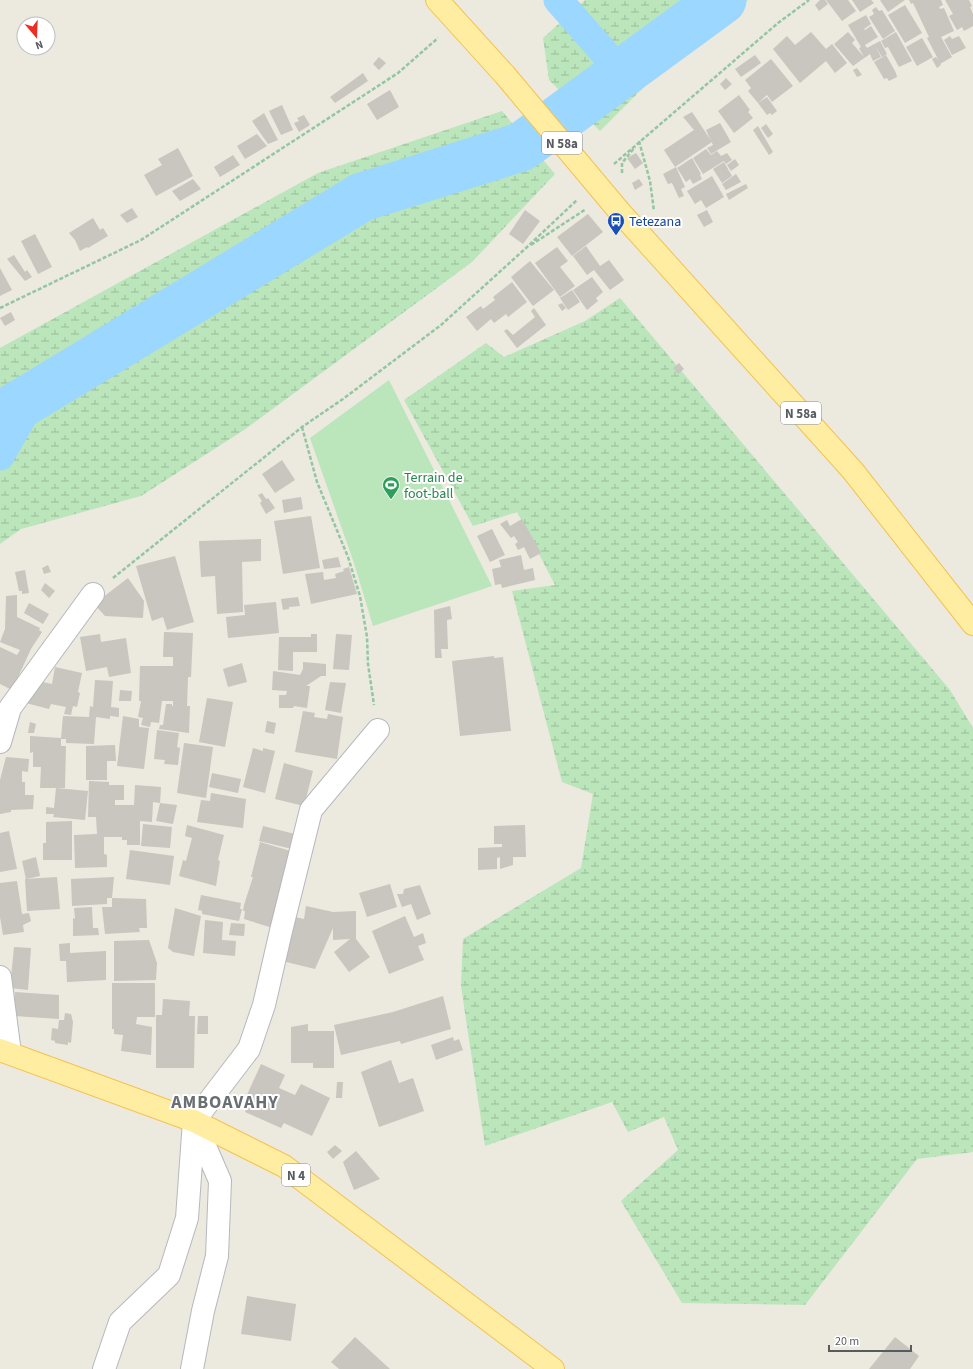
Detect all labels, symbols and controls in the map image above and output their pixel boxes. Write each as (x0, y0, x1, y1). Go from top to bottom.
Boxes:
north arrow (16, 16, 56, 56)
text: N (33, 37, 45, 53)
road number: N 58a (542, 132, 582, 154)
bus stop icon: Tetezana (606, 211, 626, 236)
place label: Tetezana (629, 212, 681, 232)
road number: N 58a (781, 402, 821, 424)
place label: Terrain de foot-ball (404, 468, 463, 504)
sports icon: Terrain de foot-ball (381, 475, 401, 500)
district label: AMBOAVAHY (170, 1090, 279, 1115)
road number: N 4 (282, 1164, 310, 1186)
scale bar (829, 1327, 911, 1353)
text: 20 m (835, 1333, 859, 1350)

